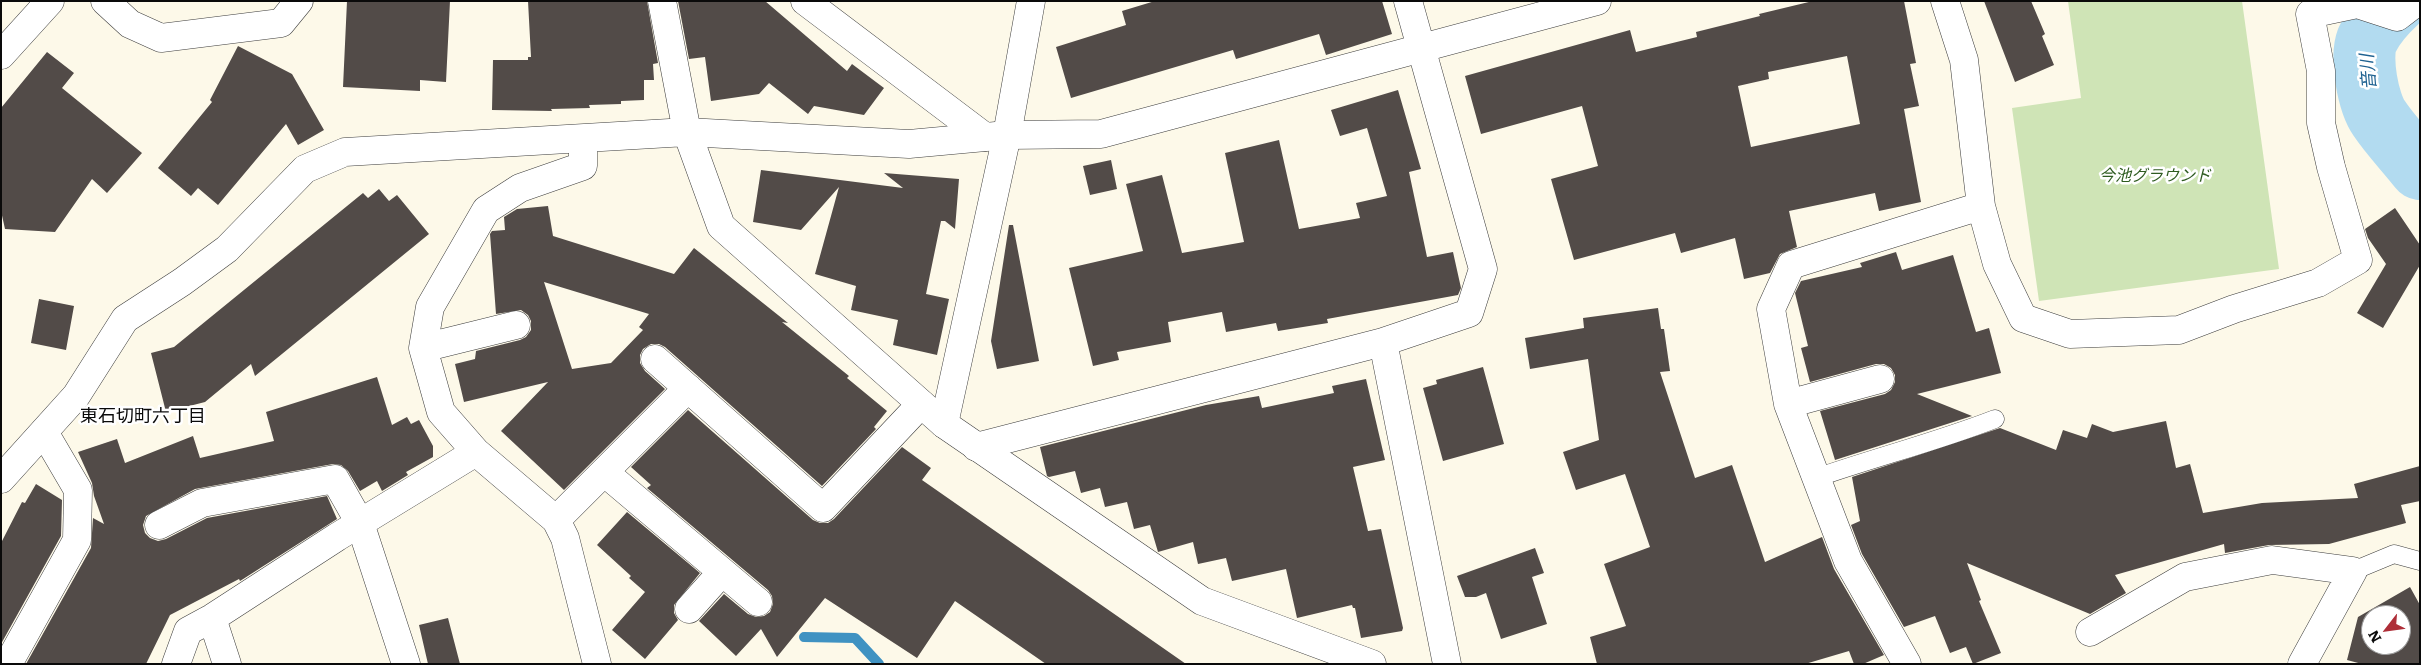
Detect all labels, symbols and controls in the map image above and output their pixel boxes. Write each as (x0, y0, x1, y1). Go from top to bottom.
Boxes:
water label: 音川 (2357, 53, 2381, 91)
park label: 今池グラウンド (2099, 166, 2211, 186)
district label: 東石切町六丁目 (80, 406, 206, 428)
north arrow (2361, 605, 2411, 655)
text: N (2362, 627, 2385, 647)

